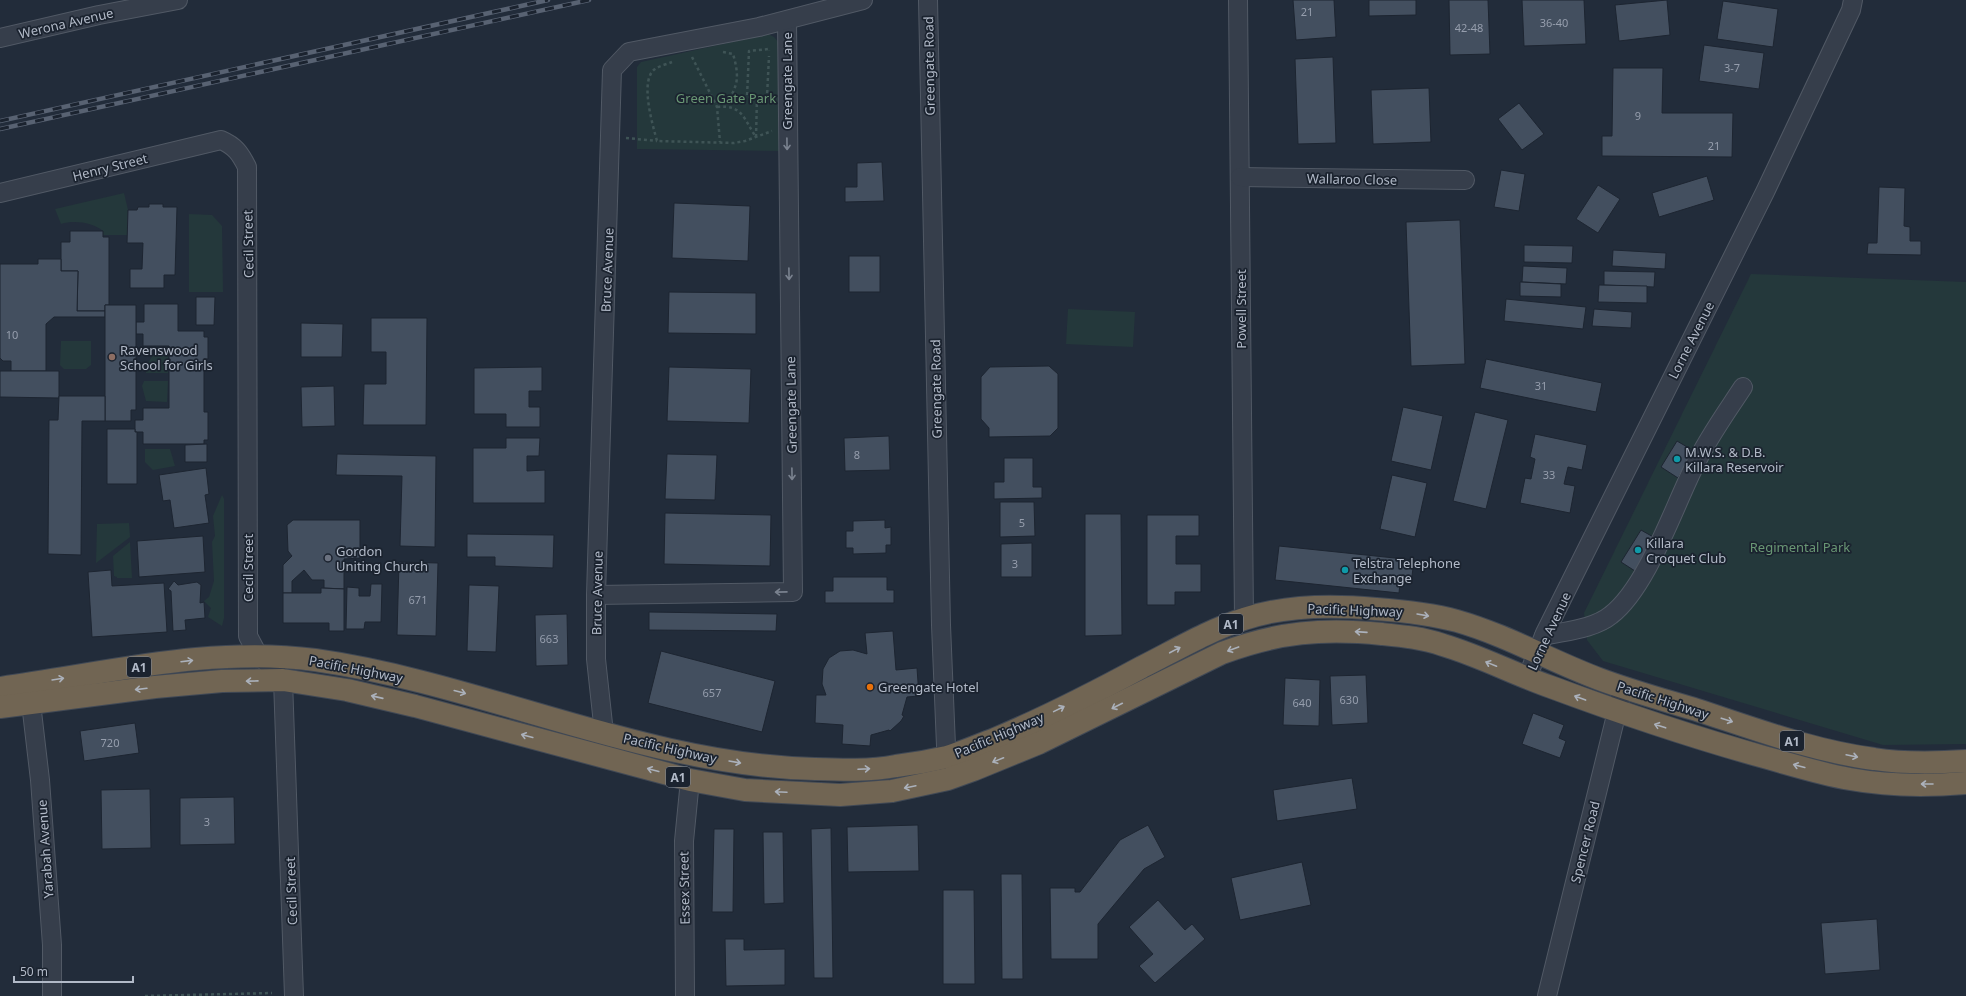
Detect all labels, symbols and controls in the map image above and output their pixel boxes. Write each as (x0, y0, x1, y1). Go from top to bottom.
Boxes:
street label: Werona Avenue (17, 3, 115, 43)
house number: 21 (1301, 4, 1313, 19)
house number: 36-40 (1540, 15, 1568, 30)
street label: Greengate Road (919, 16, 939, 116)
house number: 42-48 (1455, 20, 1483, 35)
street label: Greengate Lane (778, 32, 796, 130)
house number: 3-7 (1724, 60, 1740, 75)
park label: Green Gate Park (676, 89, 776, 107)
house number: 9 (1635, 108, 1641, 123)
one-way arrow (784, 137, 791, 150)
house number: 21 (1708, 138, 1720, 153)
street label: Henry Street (71, 149, 150, 185)
street label: Wallaroo Close (1307, 169, 1397, 189)
street label: Cecil Street (238, 209, 258, 278)
street label: Bruce Avenue (597, 227, 617, 313)
one-way arrow (785, 267, 793, 280)
street label: Powell Street (1232, 269, 1250, 349)
street label: Lorne Avenue (1664, 298, 1718, 382)
house number: 10 (6, 327, 18, 342)
street label: Greengate Road (926, 339, 946, 439)
place label: Ravenswood School for Girls (120, 341, 213, 374)
marker: Ravenswood School for Girls (107, 352, 117, 362)
street label: Greengate Lane (781, 356, 801, 454)
house number: 31 (1535, 378, 1547, 393)
place label: M.W.S. & D.B. Killara Reservoir (1685, 443, 1784, 476)
house number: 8 (854, 447, 860, 462)
marker: M.W.S. & D.B. Killara Reservoir (1672, 454, 1682, 464)
one-way arrow (788, 467, 795, 480)
house number: 33 (1543, 467, 1555, 482)
house number: 5 (1019, 515, 1025, 530)
street label: Cecil Street (239, 534, 257, 602)
place label: Killara Croquet Club (1646, 534, 1726, 567)
park label: Regimental Park (1750, 538, 1850, 556)
place label: Gordon Uniting Church (336, 542, 428, 575)
marker: Killara Croquet Club (1633, 545, 1643, 555)
street label: Bruce Avenue (587, 551, 607, 635)
marker: Gordon Uniting Church (323, 553, 333, 563)
place label: Telstra Telephone Exchange (1353, 554, 1460, 587)
house number: 3 (1012, 556, 1018, 571)
marker: Telstra Telephone Exchange (1340, 565, 1350, 575)
one-way arrow (775, 588, 788, 596)
street label: Lorne Avenue (1523, 589, 1575, 673)
house number: 671 (409, 592, 427, 607)
street label: Pacific Highway (1307, 599, 1403, 621)
one-way arrow (1416, 611, 1429, 619)
road number: A1 (1219, 614, 1243, 634)
one-way arrow (1355, 629, 1368, 636)
house number: 663 (540, 631, 558, 646)
one-way arrow (1228, 645, 1240, 653)
one-way arrow (1169, 646, 1181, 653)
street label: Pacific Highway (307, 651, 405, 687)
road number: A1 (127, 657, 151, 677)
one-way arrow (180, 657, 193, 665)
one-way arrow (1485, 659, 1497, 667)
one-way arrow (52, 675, 65, 683)
one-way arrow (246, 677, 259, 685)
street label: Pacific Highway (1615, 677, 1711, 723)
place label: Greengate Hotel (878, 678, 979, 696)
marker: Greengate Hotel (865, 682, 875, 692)
one-way arrow (135, 685, 148, 693)
house number: 657 (703, 685, 721, 700)
one-way arrow (453, 689, 466, 697)
house number: 630 (1340, 692, 1358, 707)
one-way arrow (371, 693, 384, 701)
one-way arrow (1574, 693, 1586, 701)
house number: 640 (1293, 695, 1311, 710)
one-way arrow (1111, 703, 1123, 710)
one-way arrow (1053, 705, 1065, 712)
street label: Pacific Highway (952, 708, 1047, 762)
one-way arrow (1720, 717, 1733, 724)
one-way arrow (1654, 721, 1666, 729)
street label: Pacific Highway (622, 729, 719, 768)
road number: A1 (1780, 731, 1804, 751)
one-way arrow (521, 732, 534, 739)
house number: 720 (101, 735, 119, 750)
one-way arrow (1845, 752, 1858, 760)
one-way arrow (993, 757, 1005, 764)
one-way arrow (728, 759, 741, 767)
one-way arrow (1793, 762, 1806, 770)
one-way arrow (857, 765, 870, 773)
one-way arrow (647, 766, 660, 773)
road number: A1 (666, 767, 690, 787)
one-way arrow (1921, 780, 1934, 788)
one-way arrow (904, 784, 917, 792)
one-way arrow (775, 788, 788, 796)
street label: Yarabah Avenue (33, 799, 57, 899)
street label: Spencer Road (1566, 799, 1604, 885)
house number: 3 (204, 814, 210, 829)
street label: Essex Street (674, 851, 694, 925)
street label: Cecil Street (281, 856, 301, 925)
scale bar (14, 958, 133, 984)
text: 50 m (20, 963, 48, 980)

